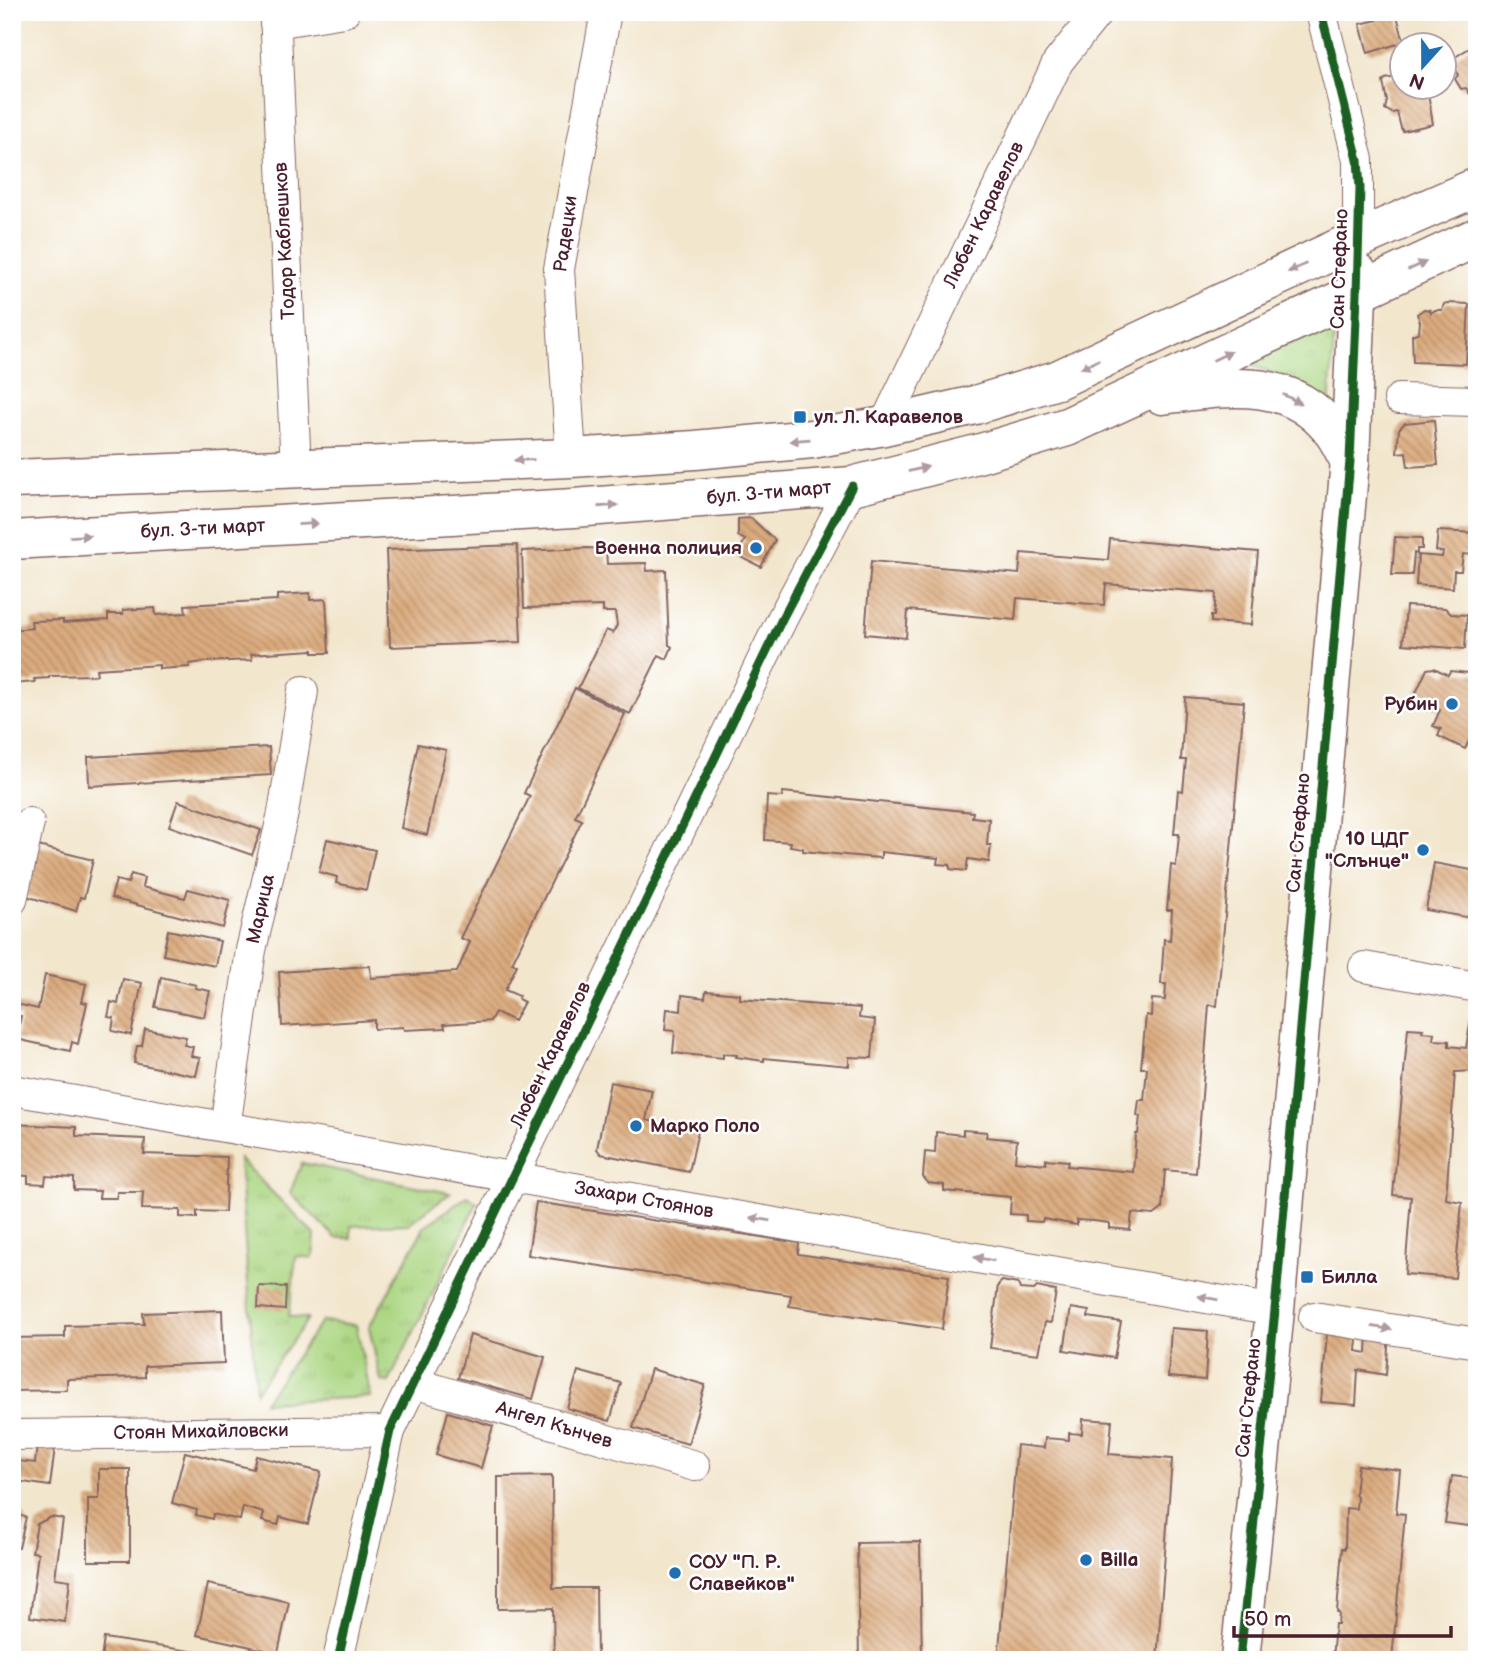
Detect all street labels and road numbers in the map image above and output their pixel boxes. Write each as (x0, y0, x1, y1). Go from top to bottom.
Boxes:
street label: Любен Каравелов (938, 138, 1029, 293)
street label: Тодор Каблешков (269, 162, 301, 320)
street label: Радецки (549, 194, 583, 274)
street label: Сан Стефано (1326, 209, 1354, 329)
street label: бул. 3-ти март (706, 476, 832, 510)
street label: бул. 3-ти март (140, 514, 266, 544)
street label: Сан Стефано (1282, 772, 1316, 894)
street label: Марица (242, 872, 280, 946)
street label: Любен Каравелов (505, 978, 596, 1133)
street label: Захари Стоянов (573, 1176, 715, 1224)
street label: Сан Стефано (1231, 1337, 1267, 1459)
street label: Ангел Кънчев (492, 1396, 615, 1454)
street label: Стоян Михайловски (113, 1419, 289, 1445)

